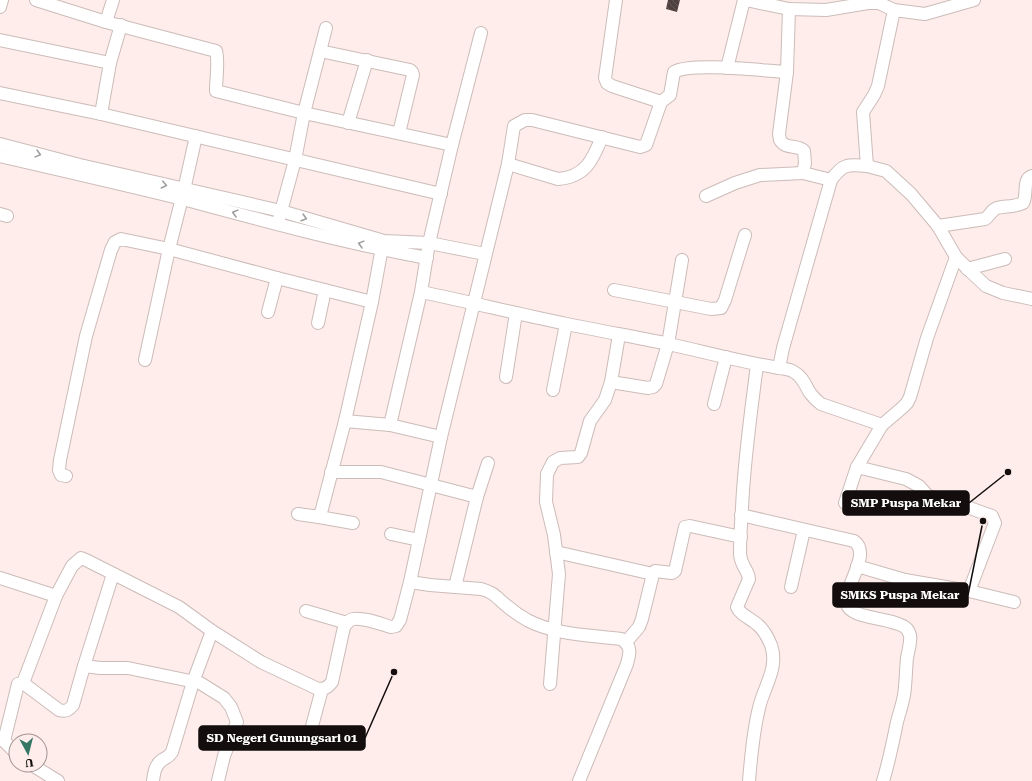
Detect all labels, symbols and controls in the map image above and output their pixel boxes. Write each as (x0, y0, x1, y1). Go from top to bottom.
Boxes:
one-way arrow (34, 149, 41, 158)
one-way arrow (160, 180, 167, 189)
one-way arrow (232, 210, 238, 218)
one-way arrow (300, 213, 307, 222)
one-way arrow (358, 241, 365, 249)
callout: SMP Puspa Mekar (843, 491, 969, 515)
text: SMP Puspa Mekar (851, 496, 962, 510)
callout: SMKS Puspa Mekar (833, 583, 968, 607)
text: SMKS Puspa Mekar (840, 588, 960, 602)
callout: SD Negeri Gunungsari 01 (199, 726, 365, 750)
text: SD Negeri Gunungsari 01 (207, 731, 358, 745)
north arrow (8, 733, 48, 773)
text: U (24, 755, 34, 769)

